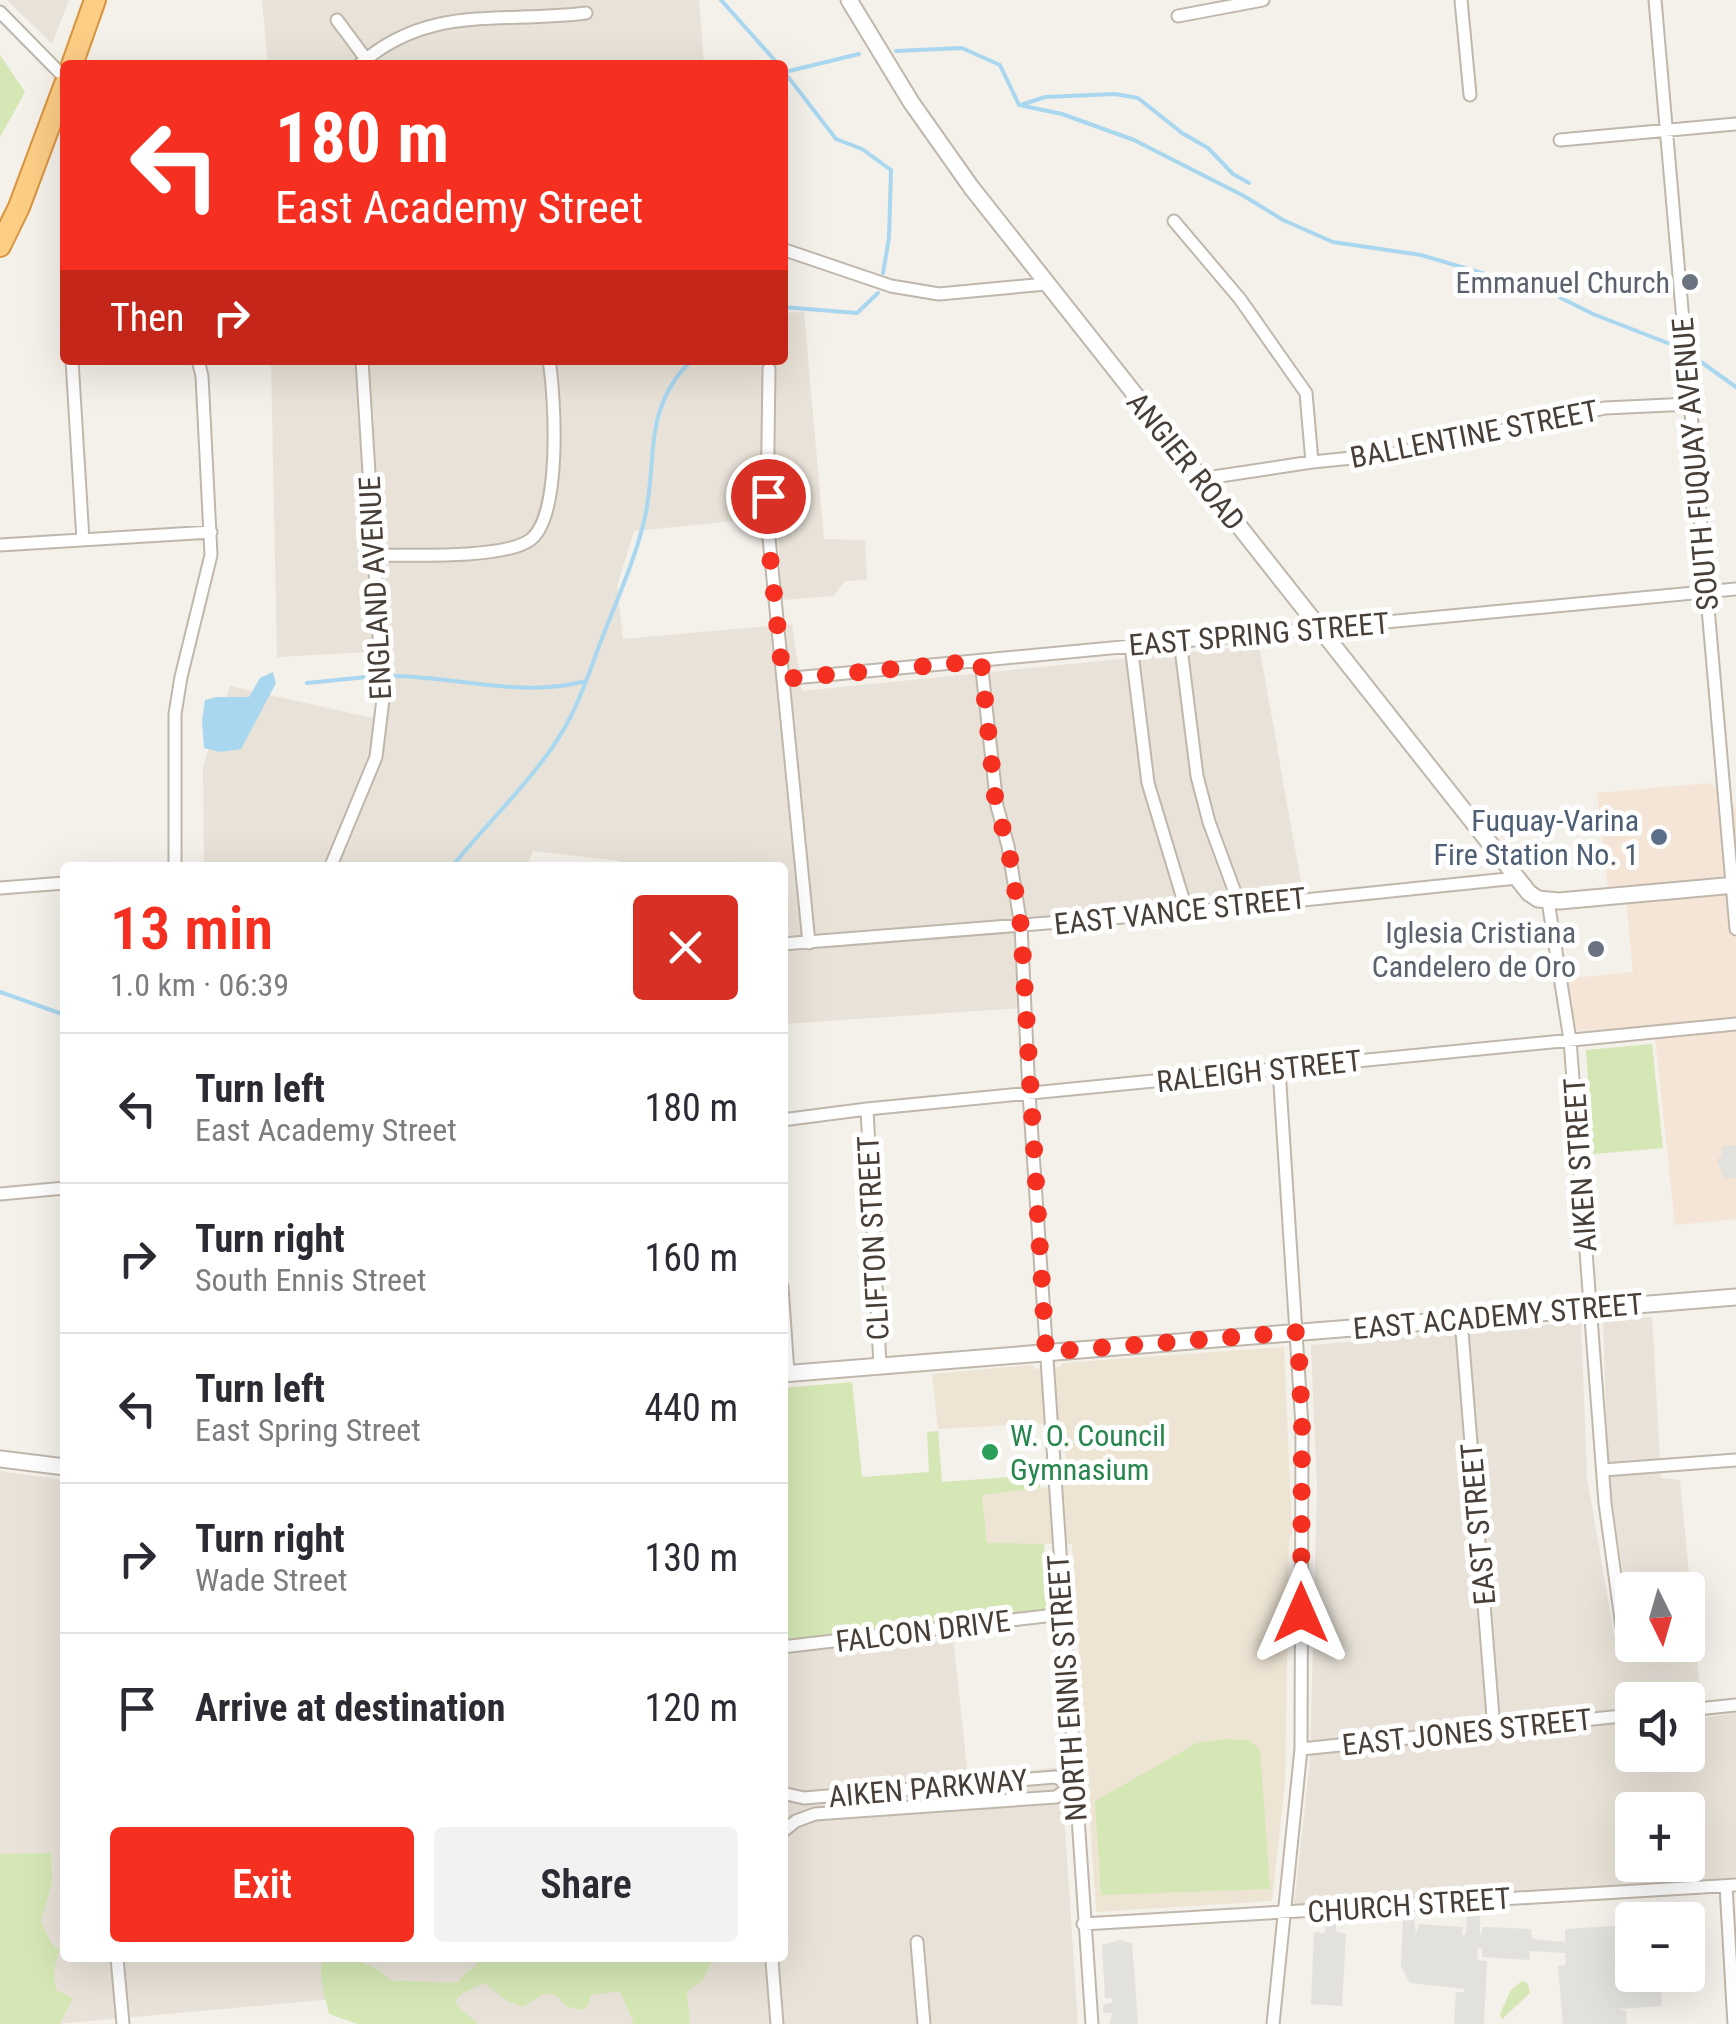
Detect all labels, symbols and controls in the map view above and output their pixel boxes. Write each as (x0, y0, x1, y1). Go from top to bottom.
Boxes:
text: 180 m (275, 97, 449, 179)
icon: left (110, 100, 240, 230)
text: East Academy Street (275, 181, 643, 234)
place label: Emmanuel Church (1455, 265, 1670, 300)
marker: Emmanuel Church (1679, 271, 1701, 293)
icon: right (204, 290, 259, 345)
text: Then (110, 296, 184, 340)
street label: SOUTH FUQUAY AVENUE (1665, 316, 1725, 612)
street label: ANGIER ROAD (1120, 385, 1252, 537)
street label: BALLENTINE STREET (1347, 393, 1601, 475)
pin (726, 454, 811, 539)
icon: arrive (741, 469, 796, 524)
street label: ENGLAND AVENUE (352, 475, 398, 701)
street label: EAST SPRING STREET (1127, 605, 1391, 663)
place label: Fuquay-Varina Fire Station No. 1 (1434, 803, 1639, 872)
marker: Fuquay-Varina Fire Station No. 1 (1648, 826, 1670, 848)
street label: EAST VANCE STREET (1052, 880, 1308, 942)
text: 13 min (110, 893, 273, 964)
button: close (633, 895, 738, 1000)
place label: Iglesia Cristiana Candelero de Oro (1372, 915, 1576, 984)
marker: Iglesia Cristiana Candelero de Oro (1585, 938, 1607, 960)
text: 1.0 km · 06:39 (110, 966, 289, 1004)
street label: RALEIGH STREET (1155, 1043, 1363, 1099)
text: Turn left (195, 1067, 325, 1111)
street label: AIKEN STREET (1556, 1077, 1604, 1253)
icon: left (110, 1081, 165, 1136)
text: 180 m (644, 1086, 738, 1130)
text: East Academy Street (195, 1111, 457, 1149)
street label: CLIFTON STREET (850, 1135, 896, 1341)
text: Turn right (195, 1217, 345, 1261)
icon: right (110, 1231, 165, 1286)
text: 160 m (644, 1236, 738, 1280)
text: South Ennis Street (195, 1261, 427, 1299)
street label: EAST ACADEMY STREET (1352, 1286, 1644, 1346)
text: Turn left (195, 1367, 325, 1411)
icon: left (110, 1381, 165, 1436)
text: 440 m (644, 1386, 738, 1430)
text: East Spring Street (195, 1411, 421, 1449)
place label: W. O. Council Gymnasium (1010, 1418, 1166, 1487)
marker: W. O. Council Gymnasium (979, 1441, 1001, 1463)
street label: EAST STREET (1453, 1442, 1503, 1606)
text: Turn right (195, 1517, 345, 1561)
icon: right (110, 1531, 165, 1586)
text: 130 m (644, 1536, 738, 1580)
street label: NORTH ENNIS STREET (1040, 1553, 1094, 1823)
text: Wade Street (195, 1561, 347, 1599)
position arrow (1249, 1561, 1353, 1665)
north arrow (1615, 1572, 1705, 1662)
map controls (1615, 1572, 1705, 1992)
street label: FALCON DRIVE (834, 1603, 1012, 1659)
icon: arrive (110, 1681, 165, 1736)
button: sound (1615, 1682, 1705, 1772)
text: Arrive at destination (195, 1686, 505, 1730)
text: 120 m (644, 1686, 738, 1730)
street label: EAST JONES STREET (1340, 1701, 1594, 1763)
street label: AIKEN PARKWAY (827, 1762, 1029, 1814)
button: + (1615, 1792, 1705, 1882)
button: Exit (110, 1827, 414, 1942)
button: Share (434, 1827, 738, 1942)
street label: CHURCH STREET (1306, 1880, 1512, 1930)
button: − (1615, 1902, 1705, 1992)

